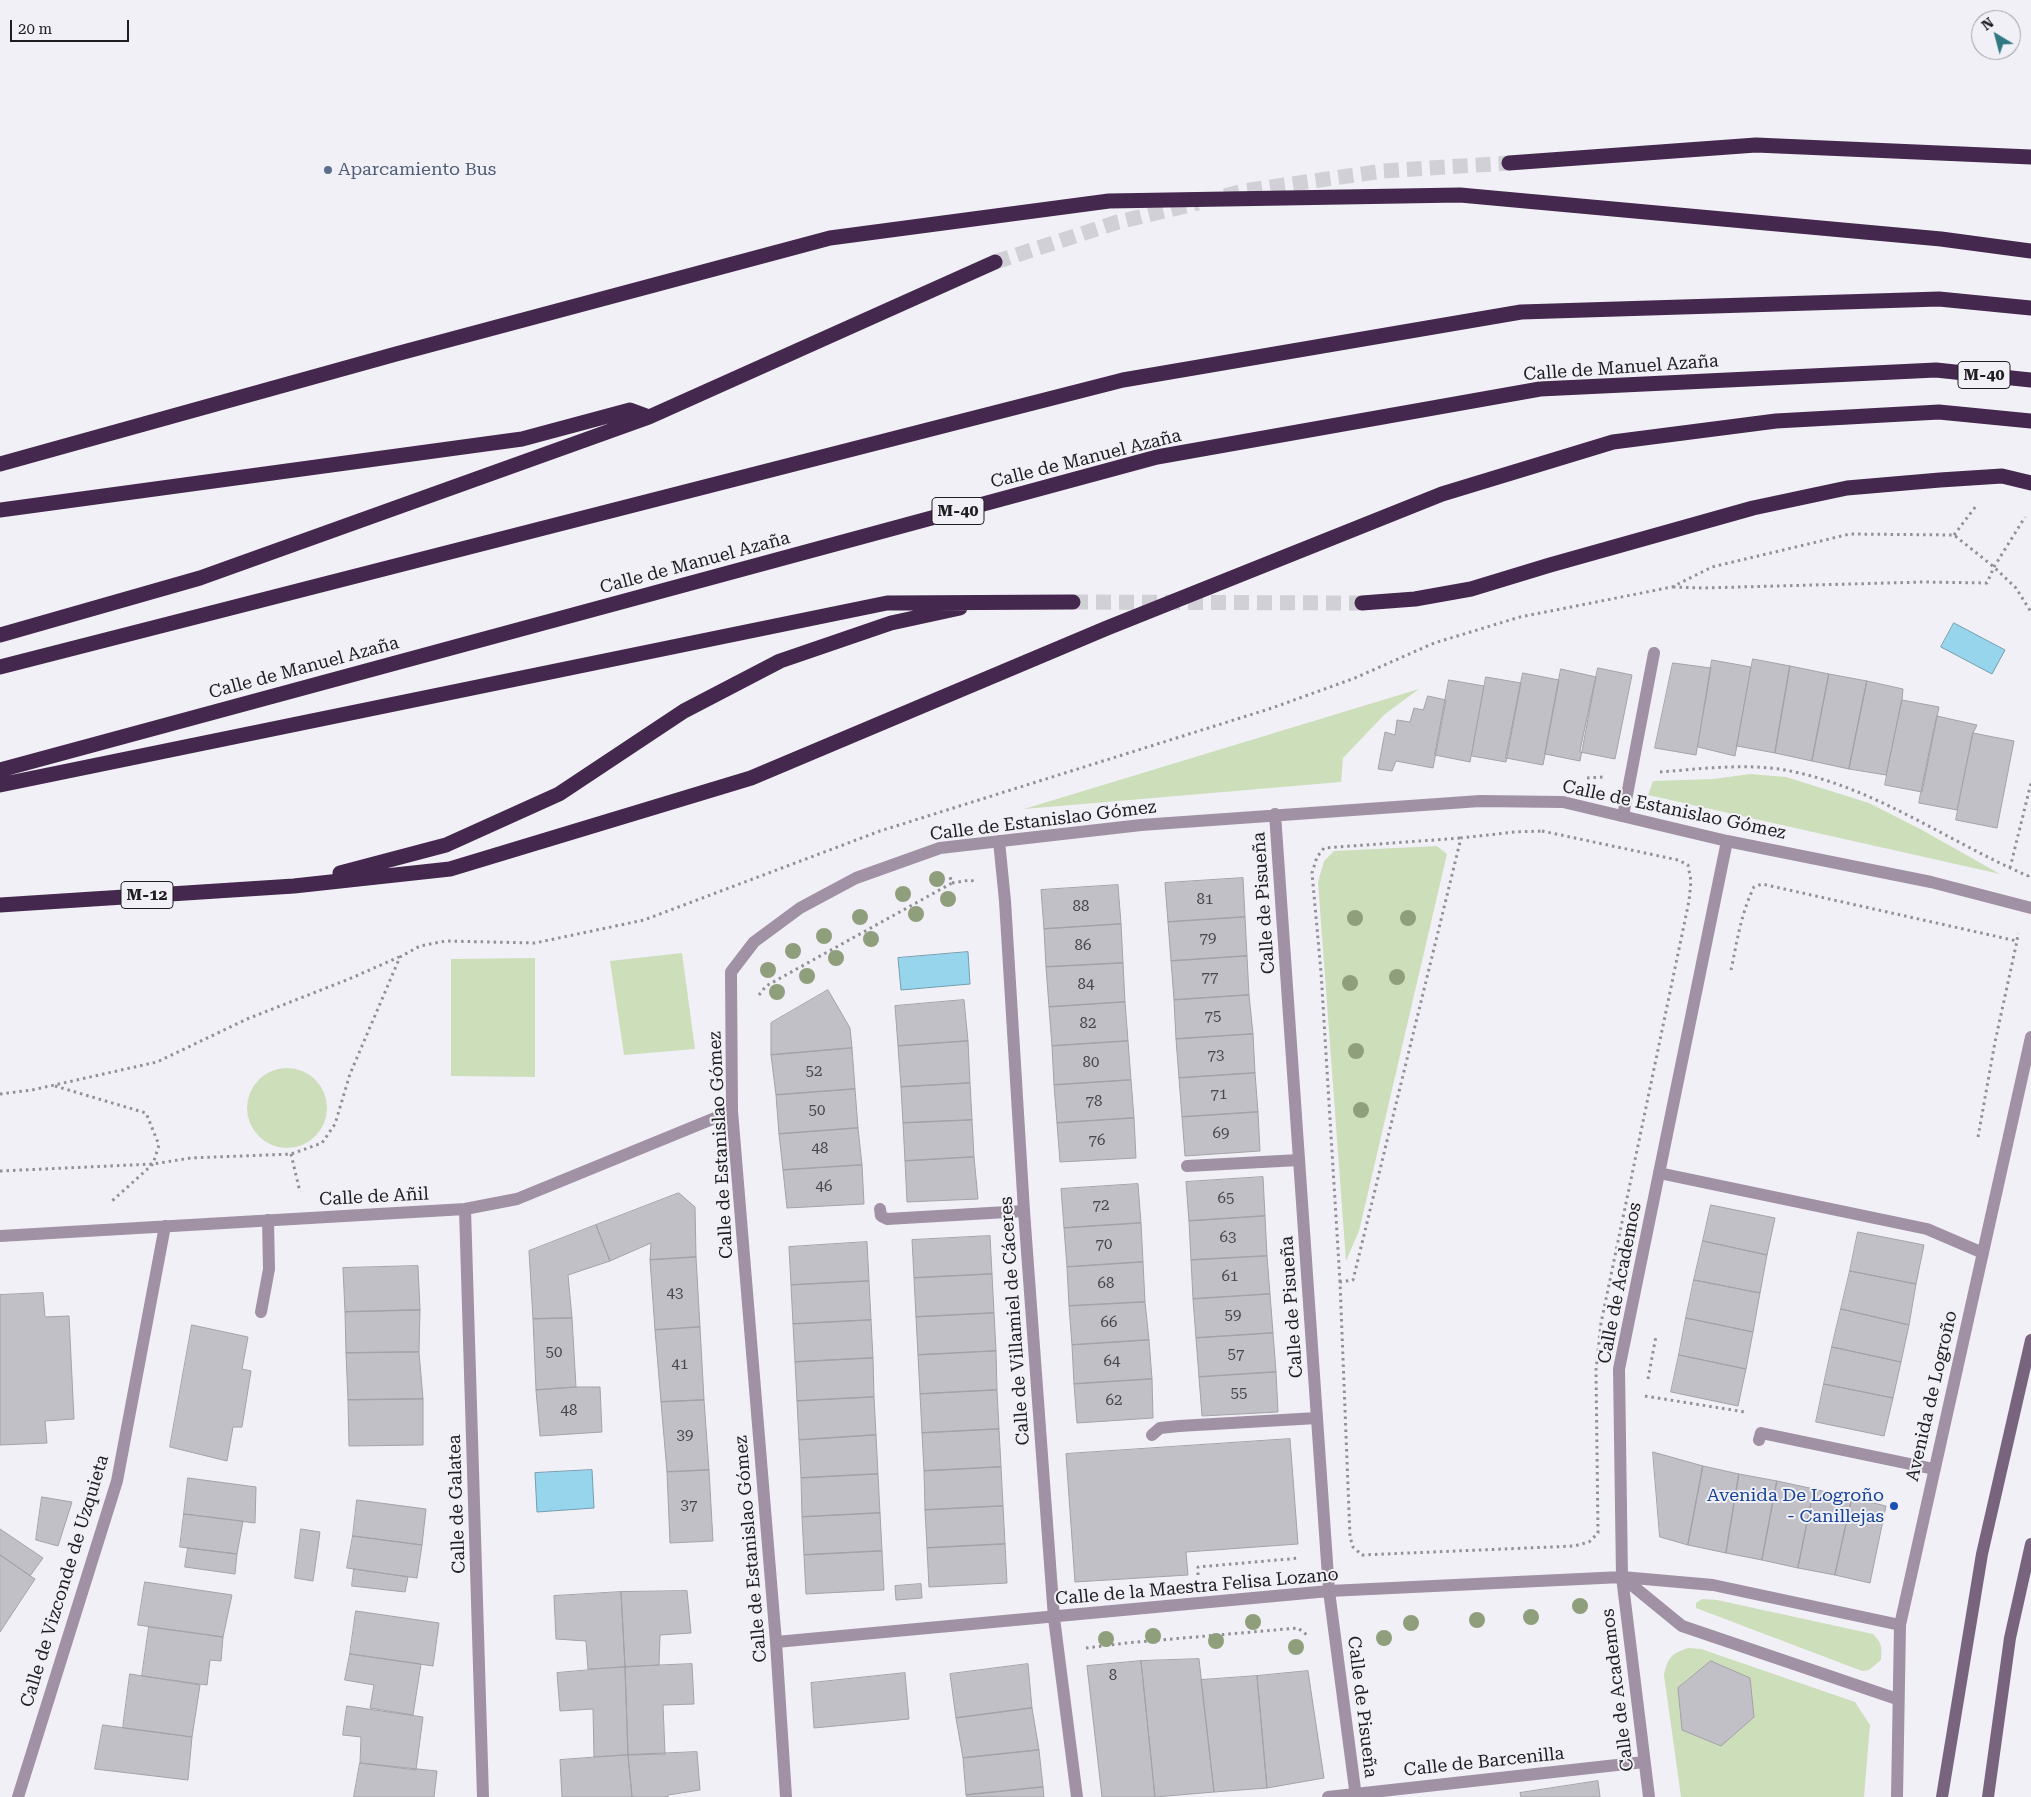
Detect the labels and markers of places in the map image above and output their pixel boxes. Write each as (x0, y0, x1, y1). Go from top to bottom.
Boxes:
place label: Aparcamiento Bus (338, 159, 496, 181)
marker: Aparcamiento Bus (322, 164, 334, 176)
place label: Avenida De Logroño - Canillejas (1707, 1485, 1884, 1528)
marker: Avenida De Logroño - Canillejas (1888, 1500, 1900, 1512)

